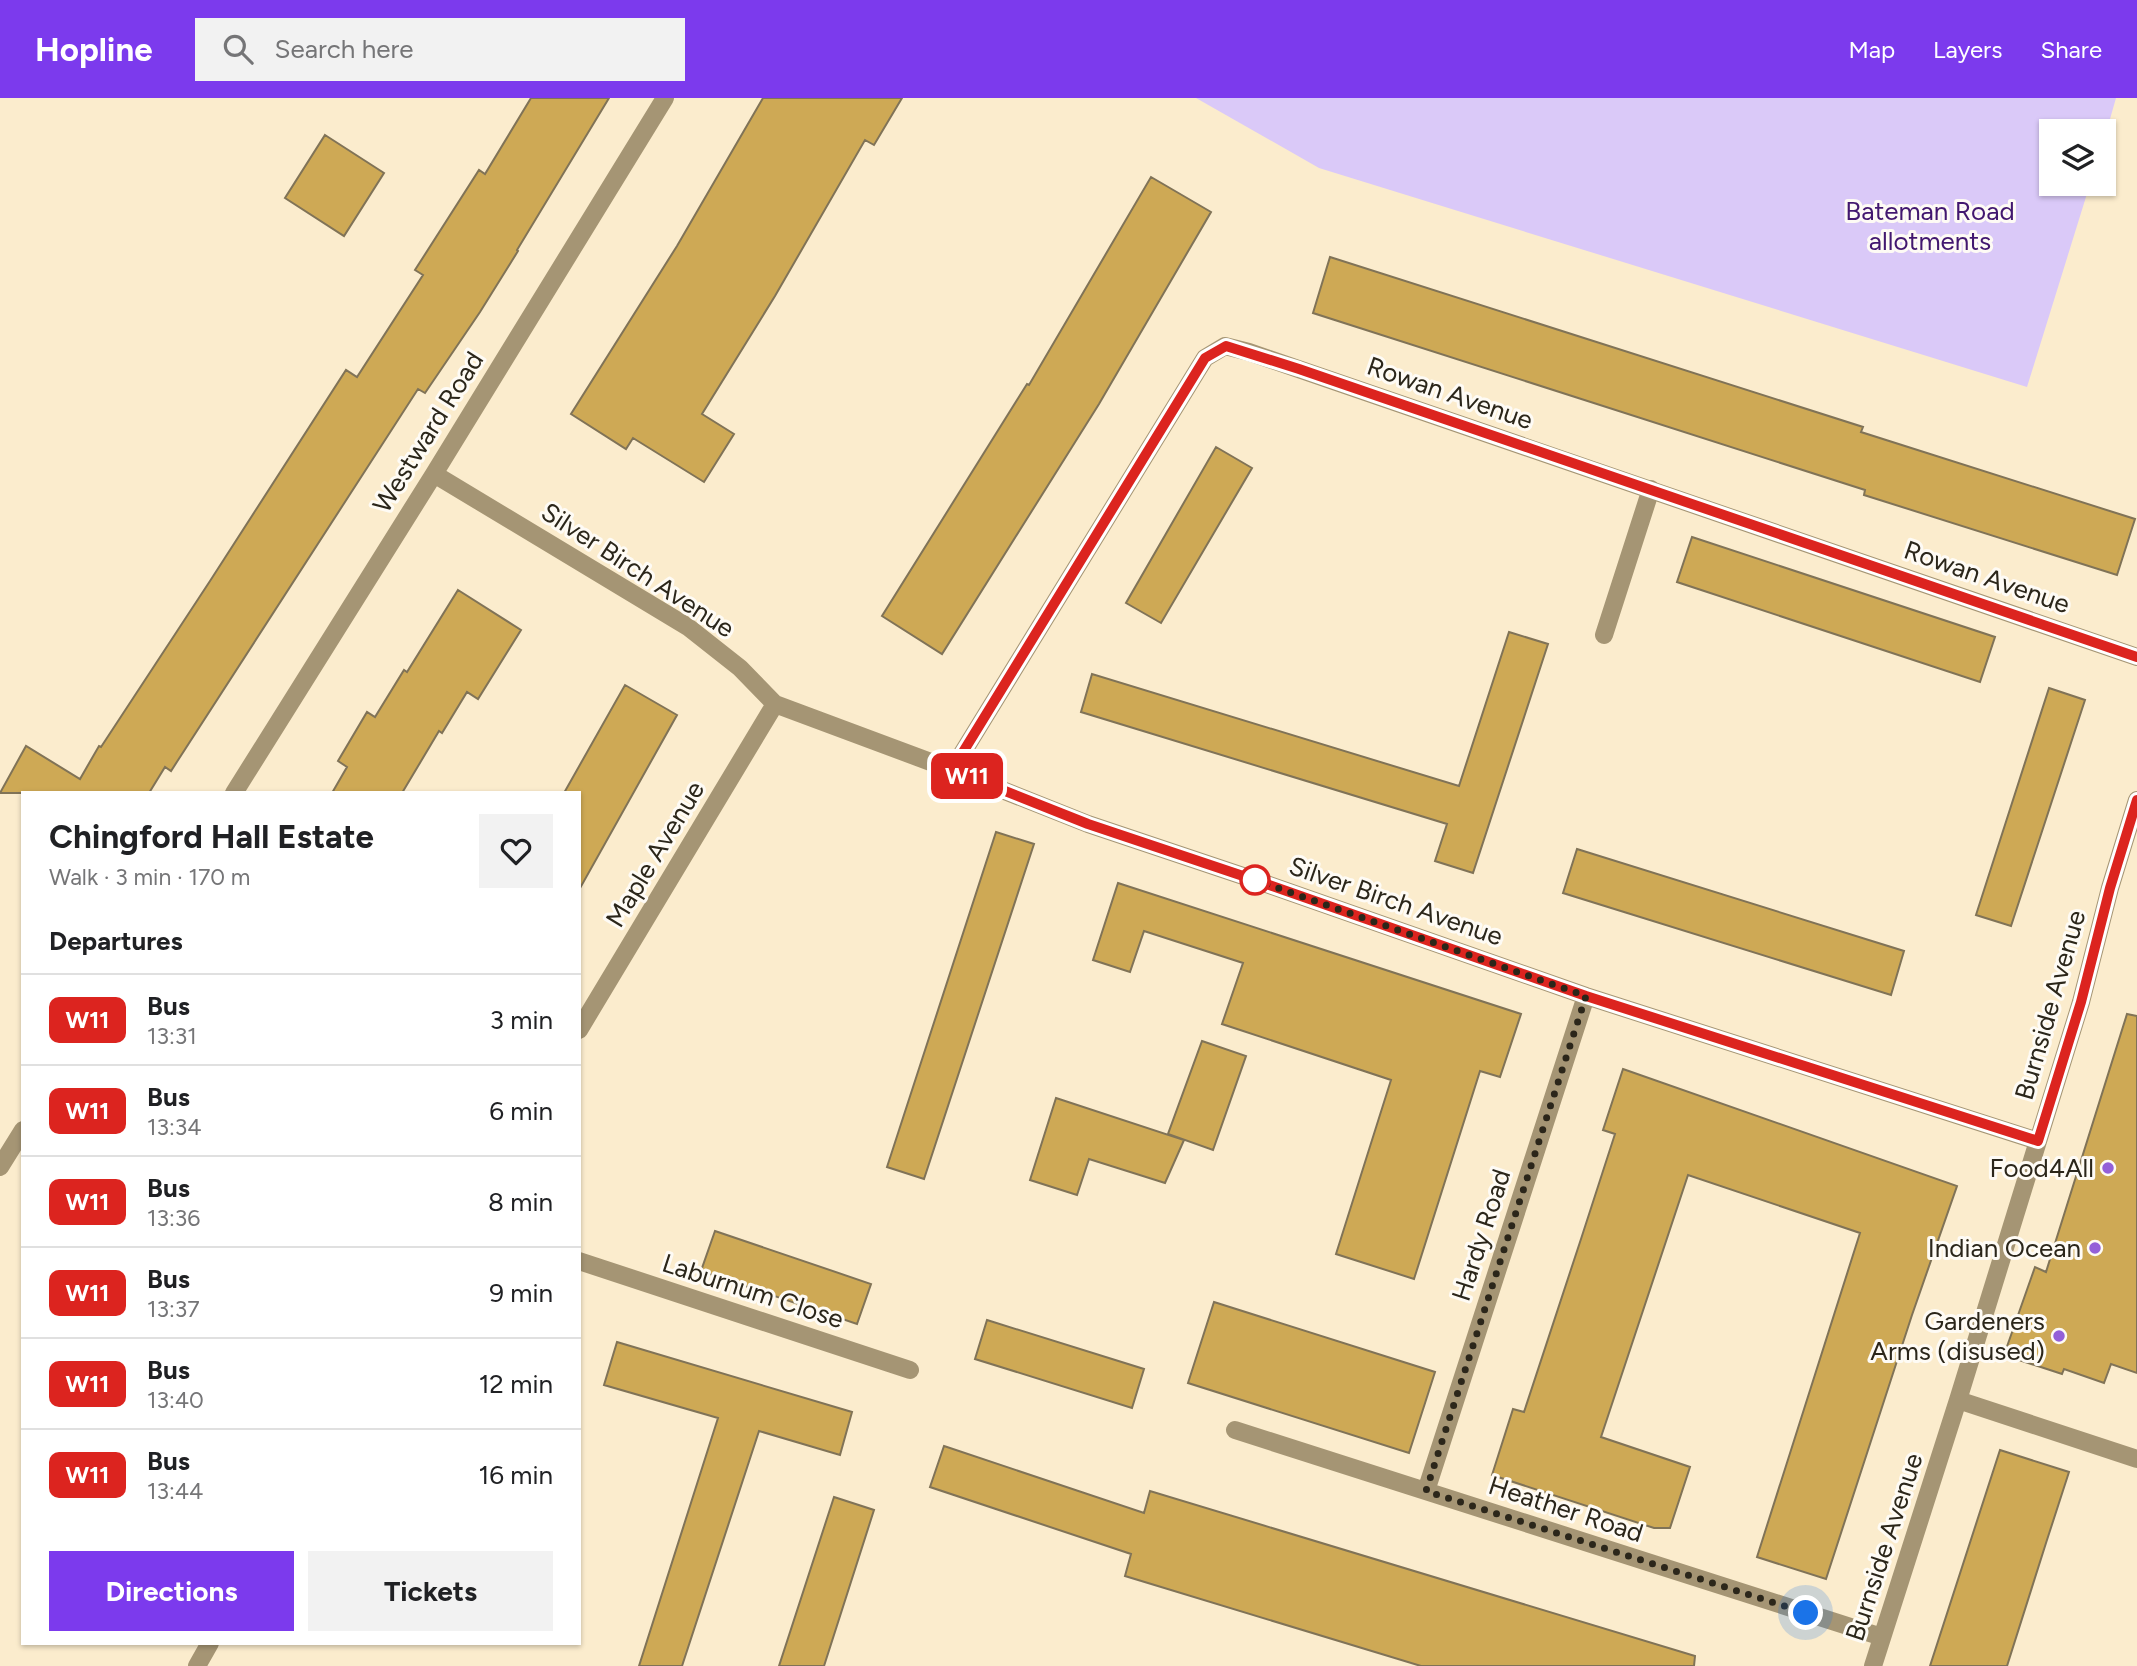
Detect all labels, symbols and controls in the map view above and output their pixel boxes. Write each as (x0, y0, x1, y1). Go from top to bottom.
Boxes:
search box (195, 18, 685, 81)
text: Hopline (35, 30, 153, 69)
icon: search (219, 30, 257, 68)
text: Search here (275, 33, 413, 65)
text: Map (1848, 35, 1895, 64)
text: Layers (1933, 35, 2002, 64)
text: Share (2040, 35, 2102, 64)
map controls (2039, 119, 2116, 196)
button: layers (2039, 119, 2116, 196)
park label: Bateman Road allotments (1845, 195, 2015, 257)
street label: Westward Road (366, 346, 490, 518)
street label: Rowan Avenue (1363, 350, 1537, 436)
street label: Silver Birch Avenue (535, 496, 741, 644)
street label: Rowan Avenue (1900, 534, 2074, 620)
line badge: W11 (927, 753, 1007, 799)
text: W11 (945, 761, 989, 790)
street label: Maple Avenue (599, 775, 711, 933)
button: heart (479, 814, 553, 888)
text: Chingford Hall Estate (49, 817, 374, 856)
street label: Silver Birch Avenue (1285, 849, 1507, 953)
text: Walk · 3 min · 170 m (49, 863, 250, 891)
unlabelled marker (1240, 865, 1270, 895)
street label: Burnside Avenue (2008, 907, 2092, 1103)
text: Departures (49, 925, 183, 957)
text: Bus (147, 990, 190, 1022)
text: 3 min (490, 1004, 553, 1036)
text: W11 (66, 1005, 109, 1034)
text: 13:31 (147, 1022, 197, 1050)
text: Bus (147, 1081, 190, 1113)
text: 6 min (489, 1095, 553, 1127)
text: W11 (66, 1096, 109, 1125)
text: 13:34 (147, 1113, 202, 1141)
place label: Food4All (1989, 1152, 2094, 1184)
marker: Food4All (2100, 1160, 2116, 1176)
street label: Hardy Road (1445, 1165, 1517, 1305)
text: Bus (147, 1172, 190, 1204)
text: 8 min (488, 1186, 553, 1218)
text: W11 (66, 1187, 109, 1216)
text: 13:36 (147, 1204, 200, 1232)
place label: Indian Ocean (1928, 1232, 2081, 1264)
marker: Indian Ocean (2087, 1240, 2103, 1256)
street label: Laburnum Close (658, 1247, 848, 1335)
text: Bus (147, 1263, 190, 1295)
text: 9 min (489, 1277, 553, 1309)
text: W11 (66, 1278, 109, 1307)
text: 13:37 (147, 1295, 200, 1323)
place label: Gardeners Arms (disused) (1870, 1305, 2045, 1367)
marker: Gardeners Arms (disused) (2051, 1328, 2067, 1344)
text: Bus (147, 1354, 190, 1386)
text: 12 min (479, 1368, 553, 1400)
text: W11 (66, 1369, 109, 1398)
text: 13:40 (147, 1386, 204, 1414)
text: Bus (147, 1445, 190, 1477)
street label: Burnside Avenue (1839, 1449, 1929, 1645)
text: 16 min (478, 1459, 553, 1491)
text: W11 (66, 1460, 109, 1489)
street label: Heather Road (1485, 1469, 1647, 1549)
text: 13:44 (147, 1477, 203, 1505)
button: Directions (49, 1551, 294, 1631)
button: Tickets (308, 1551, 553, 1631)
your location (1788, 1595, 1823, 1630)

